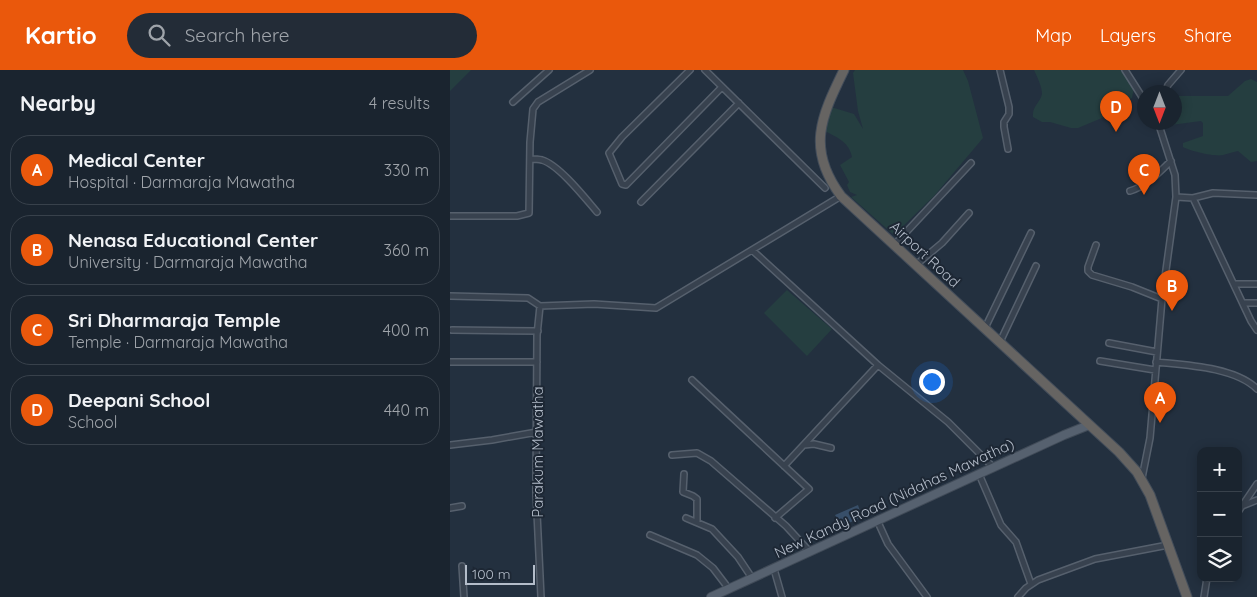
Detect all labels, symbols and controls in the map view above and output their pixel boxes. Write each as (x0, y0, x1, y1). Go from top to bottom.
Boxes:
search box (127, 13, 477, 58)
text: Kartio (25, 20, 97, 50)
icon: search (145, 21, 173, 49)
text: Search here (185, 23, 290, 47)
text: Map (1035, 24, 1072, 47)
text: Layers (1100, 24, 1156, 47)
text: Share (1184, 24, 1232, 47)
north arrow (1137, 85, 1182, 130)
text: Nearby (20, 90, 96, 116)
pin: D (1100, 91, 1132, 132)
text: 4 results (369, 93, 430, 113)
text: Medical Center (68, 148, 205, 172)
pin: C (1128, 154, 1160, 195)
text: A (32, 160, 42, 180)
text: 330 m (384, 160, 429, 180)
text: Hospital · Darmaraja Mawatha (68, 172, 295, 192)
street label: Airport Road (886, 217, 964, 291)
text: Nenasa Educational Center (68, 228, 318, 252)
text: B (32, 240, 42, 260)
text: 360 m (384, 240, 429, 260)
text: University · Darmaraja Mawatha (68, 252, 308, 272)
pin: B (1156, 270, 1188, 311)
text: Sri Dharmaraja Temple (68, 308, 281, 332)
text: C (32, 320, 42, 340)
text: 400 m (383, 320, 429, 340)
text: Temple · Darmaraja Mawatha (68, 332, 288, 352)
your location (919, 369, 945, 395)
pin: A (1144, 382, 1176, 423)
street label: Parakum Mawatha (528, 386, 547, 518)
text: Deepani School (68, 388, 210, 412)
text: D (31, 400, 43, 420)
text: 440 m (384, 400, 429, 420)
text: School (68, 412, 117, 432)
street label: New Kandy Road (Nidahas Mawatha) (771, 434, 1017, 562)
map controls (1197, 447, 1242, 582)
button: + (1197, 447, 1242, 492)
button: − (1197, 492, 1242, 537)
button: layers (1197, 537, 1242, 582)
scale bar (465, 562, 535, 585)
text: 100 m (472, 565, 510, 583)

